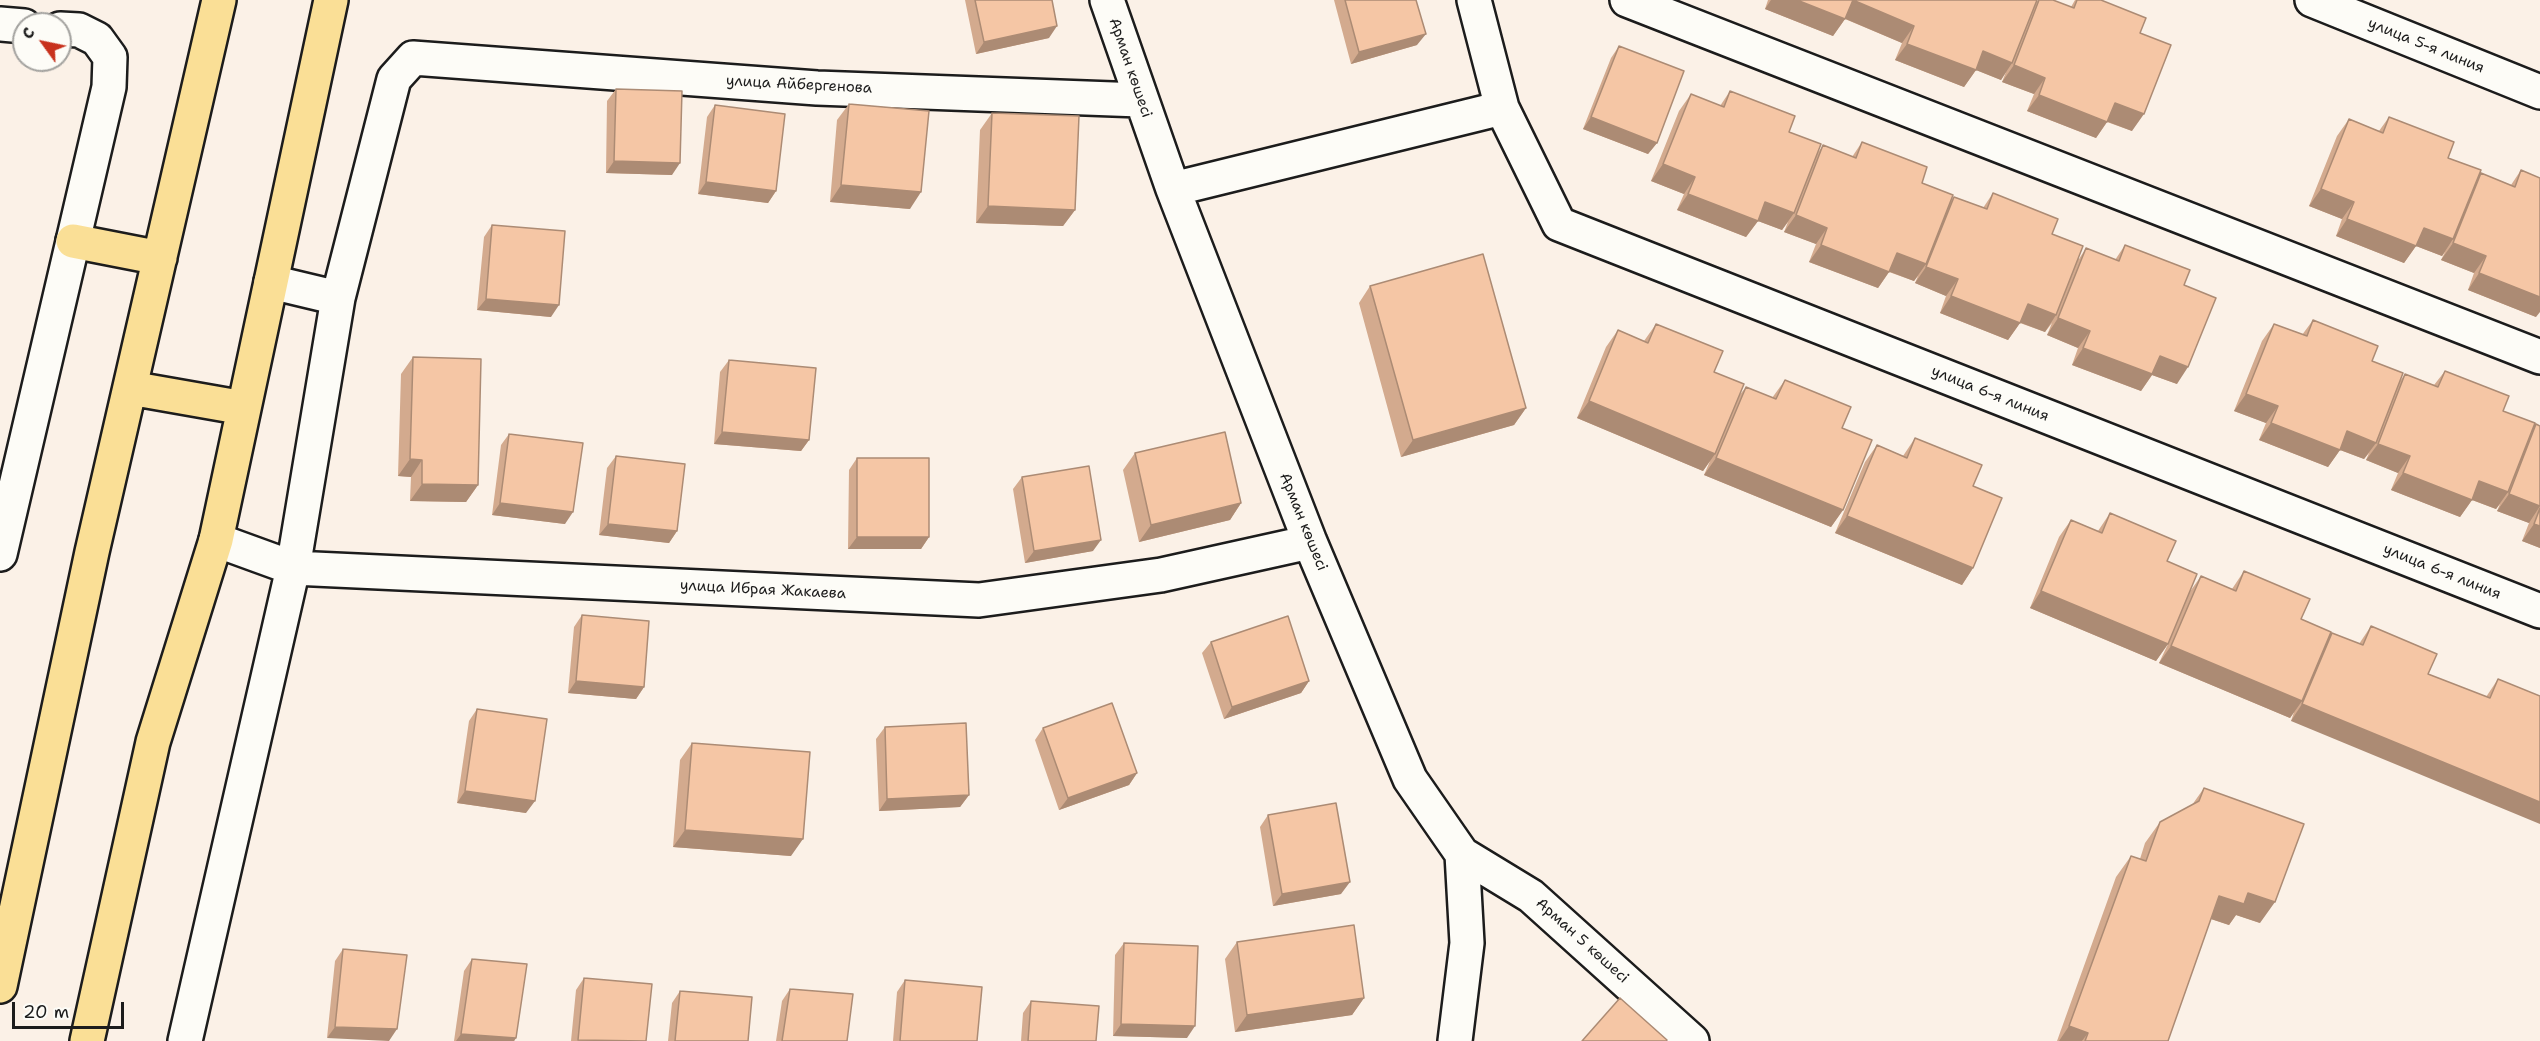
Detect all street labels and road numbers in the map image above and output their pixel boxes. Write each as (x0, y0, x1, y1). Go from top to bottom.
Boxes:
street label: улица 5-я линия (2365, 14, 2487, 78)
street label: Арман көшесі (1105, 16, 1155, 120)
street label: улица Айбергенова (725, 72, 873, 98)
street label: улица 6-я линия (1929, 362, 2051, 426)
street label: Арман көшесі (1275, 470, 1331, 574)
street label: улица 6-я линия (2381, 540, 2503, 604)
street label: улица Ибрая Жакаева (679, 577, 847, 603)
street label: Арман 5 көшесі (1532, 895, 1632, 987)

